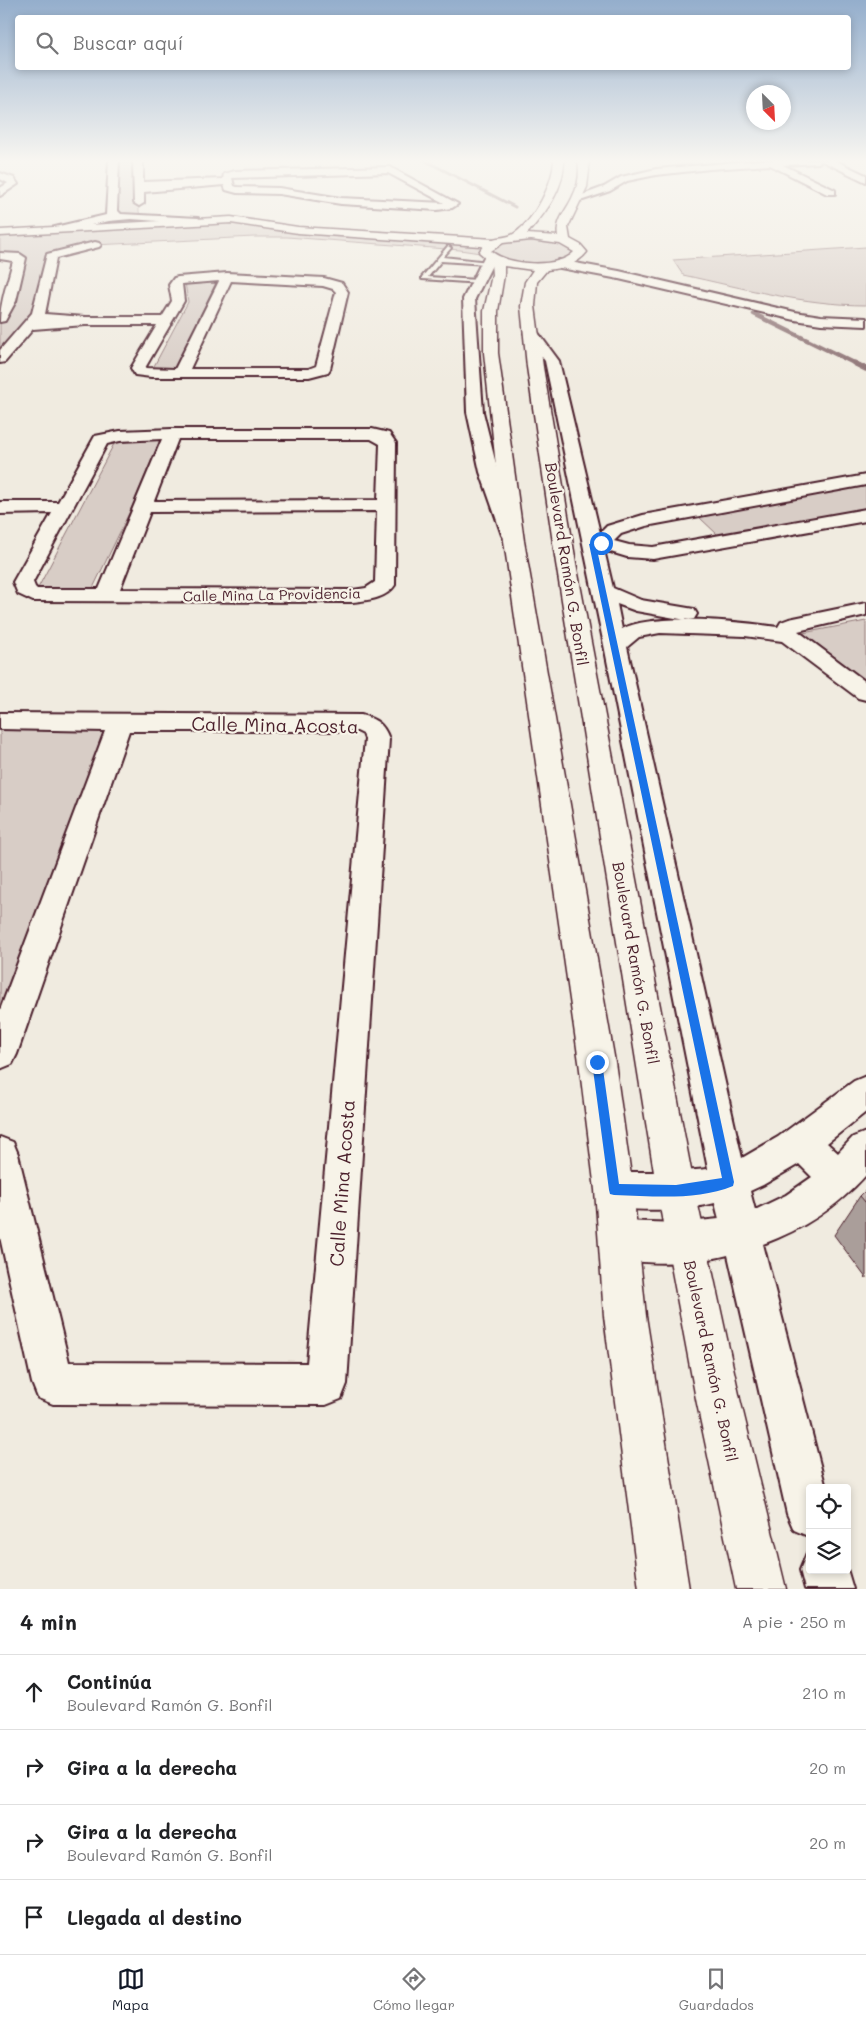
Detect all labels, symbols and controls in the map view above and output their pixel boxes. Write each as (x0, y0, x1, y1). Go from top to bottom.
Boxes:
search box (15, 15, 851, 70)
icon: search (33, 29, 61, 57)
text: Buscar aquí (73, 30, 183, 55)
north arrow (746, 85, 791, 130)
street label: Boulevard Ramón G. Bonfil (541, 461, 594, 667)
route start (590, 532, 613, 555)
street label: Calle Mina La Providencia (183, 583, 361, 606)
street label: Calle Mina Acosta (191, 711, 359, 738)
street label: Boulevard Ramón G. Bonfil (608, 860, 665, 1066)
route end (586, 1051, 609, 1074)
street label: Calle Mina Acosta (323, 1099, 360, 1267)
street label: Boulevard Ramón G. Bonfil (680, 1258, 743, 1464)
map controls (806, 1484, 851, 1574)
button: locate (806, 1484, 851, 1529)
button: layers (806, 1529, 851, 1574)
text: 4 min (20, 1608, 77, 1635)
text: A pie · 250 m (742, 1611, 846, 1632)
text: Continúa (67, 1669, 152, 1694)
icon: ahead (20, 1678, 48, 1706)
text: 210 m (802, 1682, 846, 1703)
text: Boulevard Ramón G. Bonfil (67, 1694, 272, 1715)
icon: right (20, 1753, 48, 1781)
text: Gira a la derecha (67, 1755, 237, 1780)
text: 20 m (809, 1757, 846, 1778)
text: Gira a la derecha (67, 1819, 237, 1844)
icon: right (20, 1828, 48, 1856)
text: 20 m (809, 1832, 846, 1853)
text: Boulevard Ramón G. Bonfil (67, 1844, 272, 1865)
icon: arrive (20, 1903, 48, 1931)
text: Llegada al destino (67, 1905, 242, 1930)
tab: Mapa (112, 1965, 149, 2014)
tab: Cómo llegar (373, 1965, 455, 2014)
tab: Guardados (679, 1965, 754, 2014)

